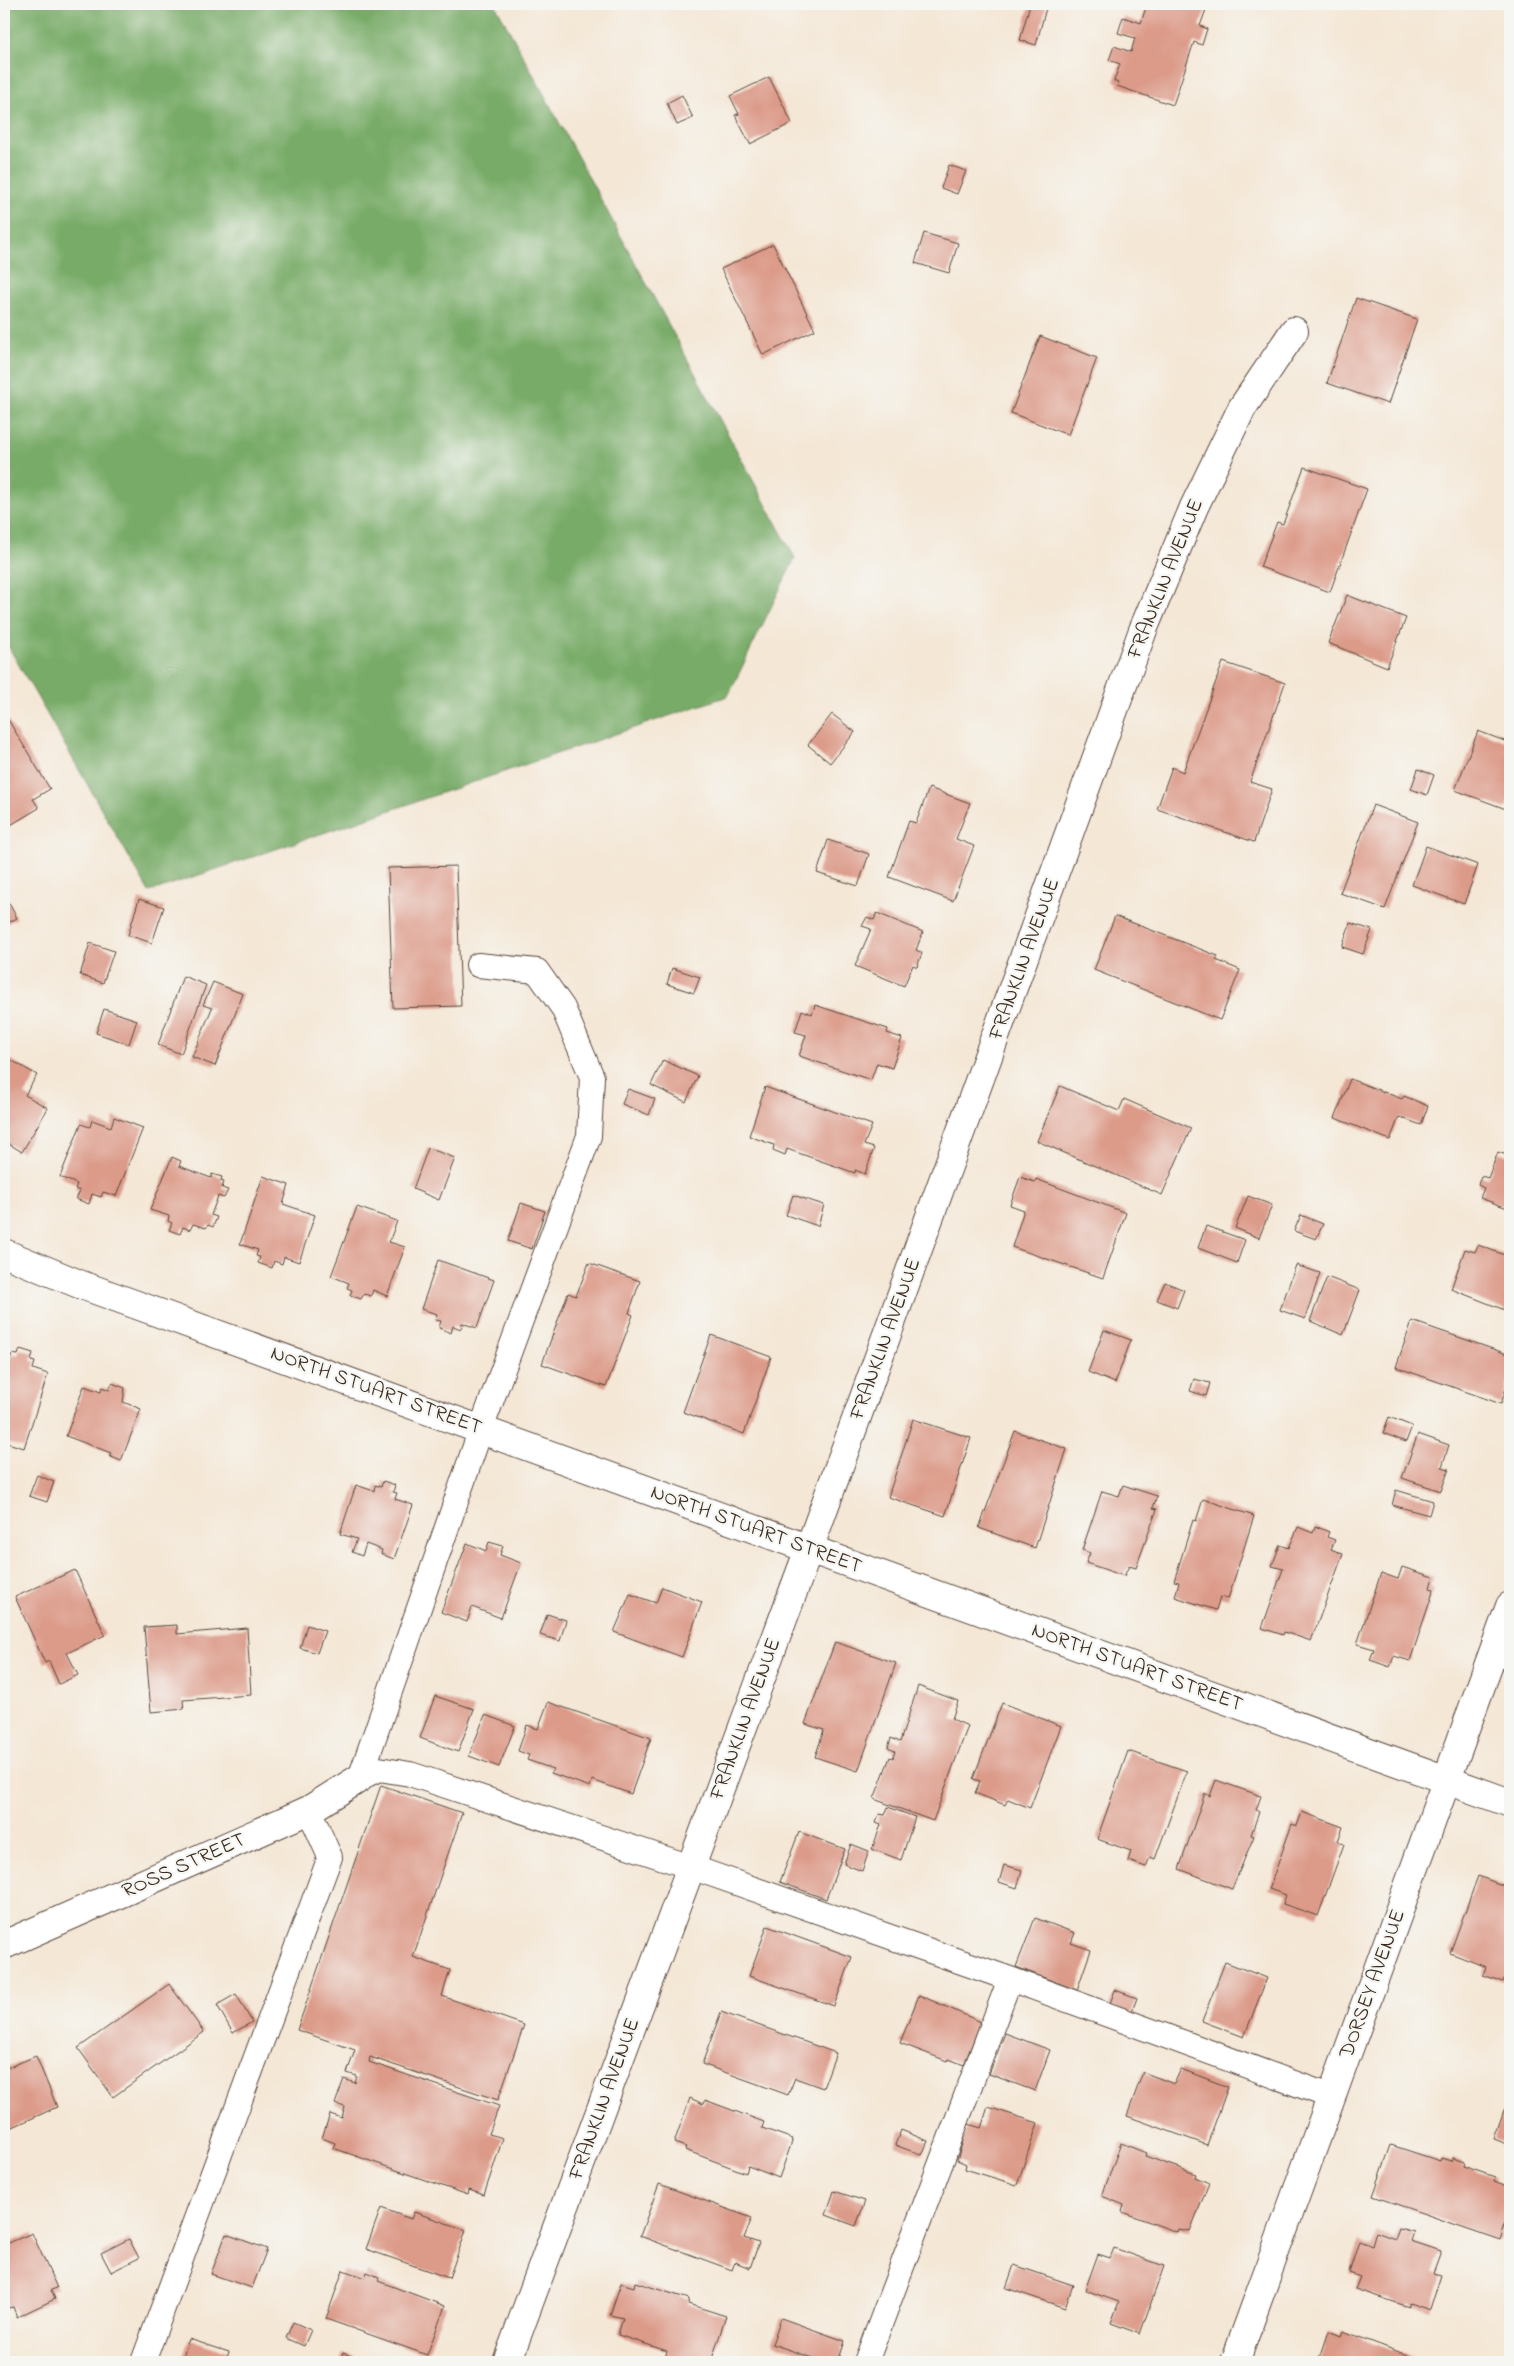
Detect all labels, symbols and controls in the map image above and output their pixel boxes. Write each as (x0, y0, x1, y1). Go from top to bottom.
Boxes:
street label: FRANKLIN AVENUE (1120, 494, 1212, 665)
street label: FRANKLIN AVENUE (981, 874, 1068, 1045)
street label: FRANKLIN AVENUE (842, 1254, 929, 1425)
street label: NORTH STUART STREET (266, 1339, 486, 1443)
street label: NORTH STUART STREET (646, 1478, 866, 1582)
street label: NORTH STUART STREET (1027, 1616, 1247, 1720)
street label: FRANKLIN AVENUE (702, 1634, 789, 1805)
street label: ROSS STREET (117, 1825, 251, 1907)
street label: DORSEY AVENUE (1332, 1905, 1414, 2064)
street label: FRANKLIN AVENUE (561, 2014, 648, 2185)

